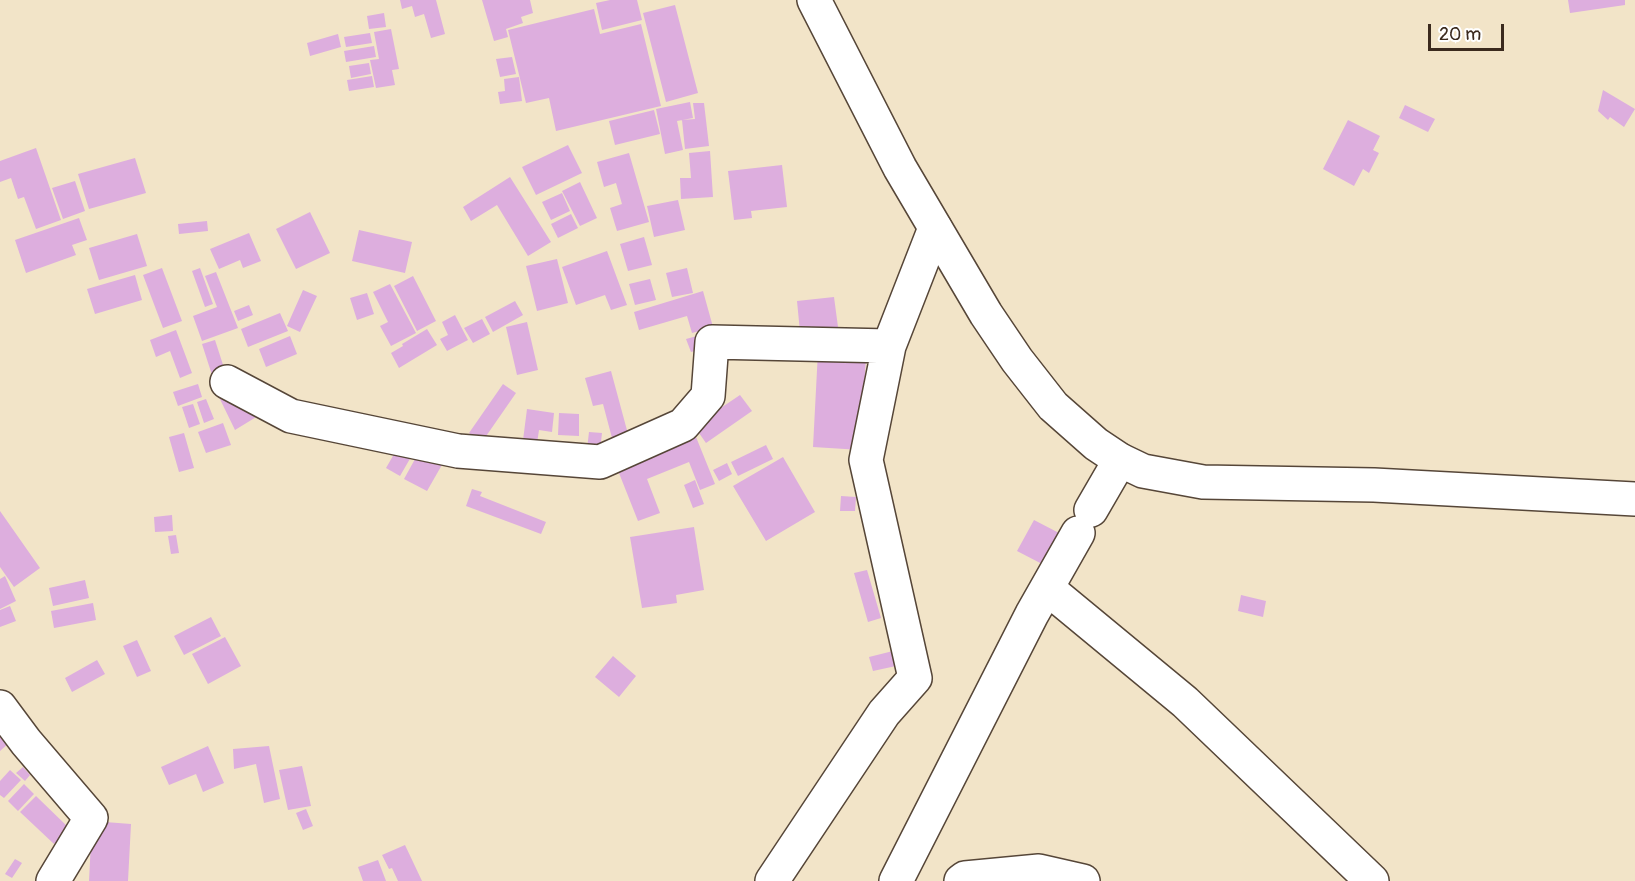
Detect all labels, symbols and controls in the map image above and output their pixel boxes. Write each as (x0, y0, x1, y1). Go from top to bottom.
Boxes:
scale bar (1431, 12, 1508, 50)
text: 20 m (1439, 23, 1481, 46)

